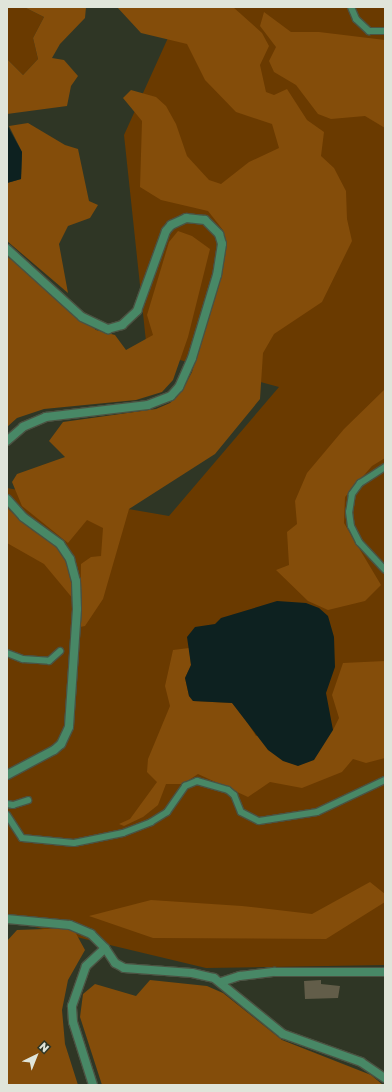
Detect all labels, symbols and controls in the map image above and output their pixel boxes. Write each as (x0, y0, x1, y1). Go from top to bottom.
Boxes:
north arrow (16, 1036, 56, 1076)
text: N (37, 1039, 52, 1054)

